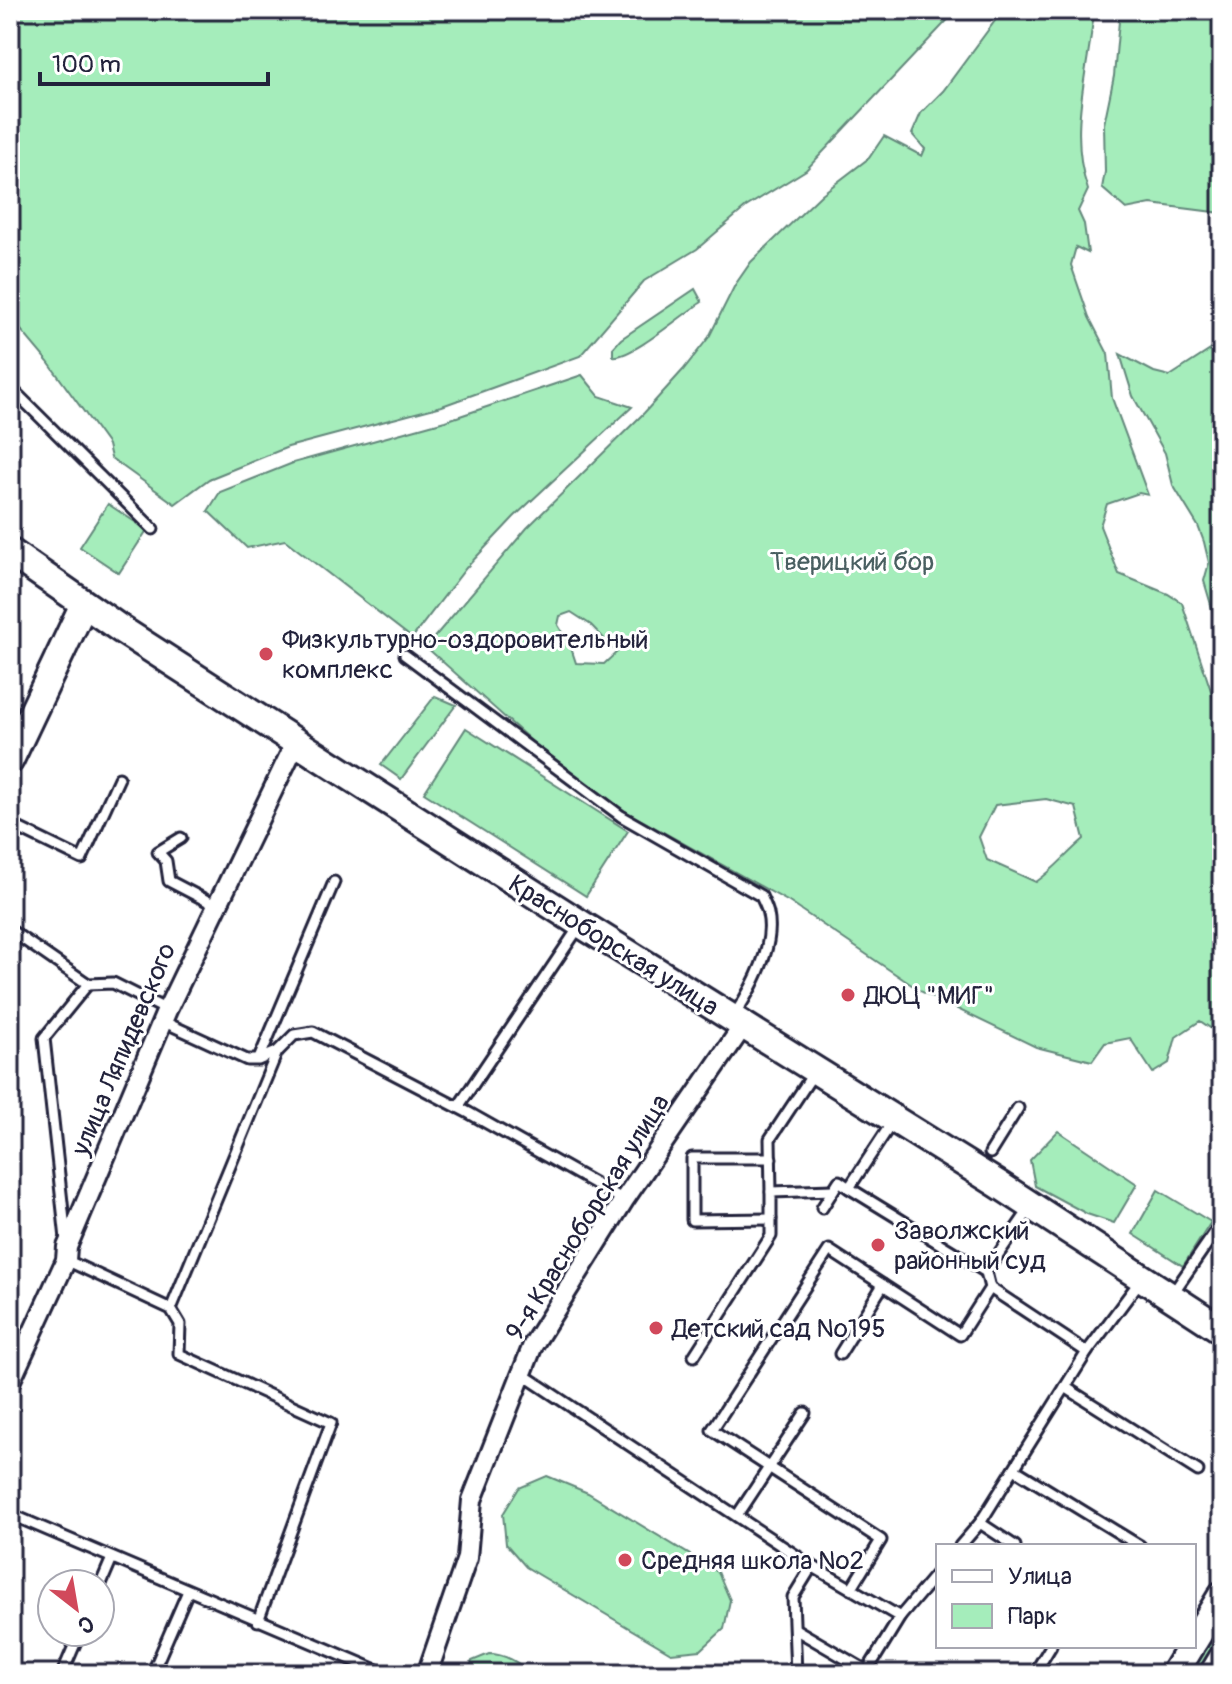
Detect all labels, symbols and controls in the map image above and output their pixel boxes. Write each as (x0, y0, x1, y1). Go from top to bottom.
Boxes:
scale bar (40, 36, 268, 86)
text: 100 m (52, 50, 121, 79)
park label: Тверицкий бор (770, 546, 934, 578)
place label: Физкультурно-оздоровительный комплекс (282, 624, 648, 686)
marker: Физкультурно-оздоровительный комплекс (257, 645, 275, 663)
street label: Красноборская улица (502, 868, 725, 1024)
street label: улица Ляпидевского (64, 938, 183, 1161)
place label: ДЮЦ "МИГ" (863, 980, 994, 1012)
marker: ДЮЦ "МИГ" (839, 986, 857, 1004)
street label: 9-я Красноборская улица (499, 1089, 677, 1347)
place label: Заволжский районный суд (894, 1215, 1046, 1277)
marker: Заволжский районный суд (869, 1236, 887, 1254)
place label: Детский сад №195 (671, 1313, 886, 1345)
marker: Детский сад №195 (647, 1319, 665, 1337)
legend (936, 1544, 1196, 1648)
place label: Средняя школа №2 (641, 1545, 864, 1577)
marker: Средняя школа №2 (616, 1551, 634, 1569)
text: Улица (1008, 1562, 1072, 1591)
north arrow (36, 1568, 116, 1648)
text: Парк (1008, 1602, 1057, 1631)
text: С (72, 1609, 99, 1640)

